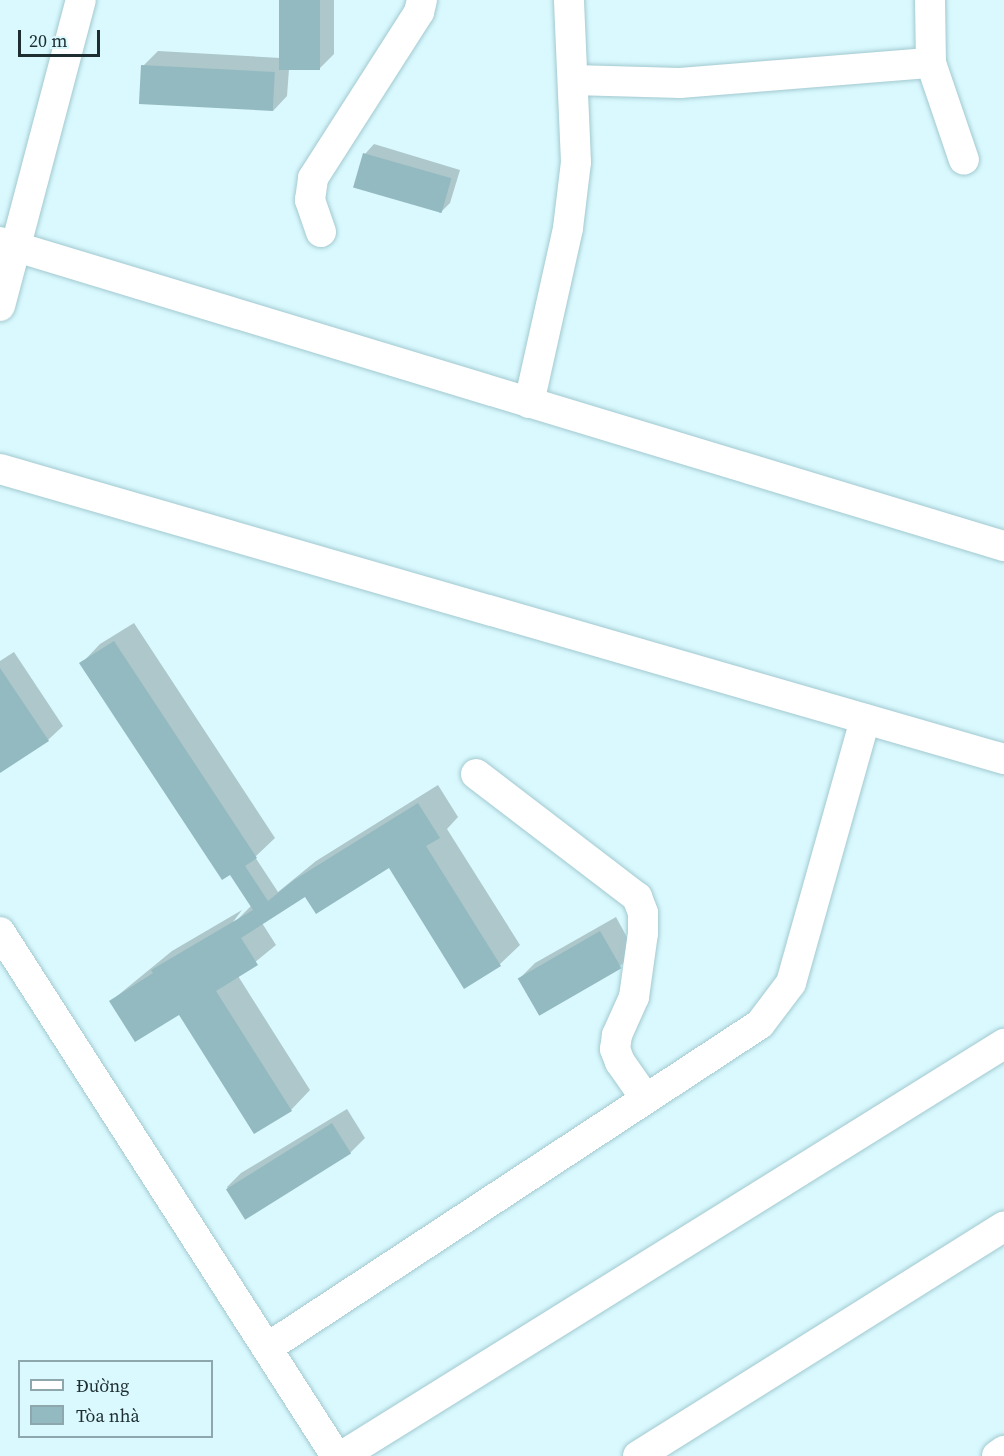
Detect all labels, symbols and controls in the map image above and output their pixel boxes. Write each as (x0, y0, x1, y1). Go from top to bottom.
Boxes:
scale bar (21, 18, 104, 56)
text: 20 m (29, 28, 67, 53)
legend (18, 1360, 213, 1438)
text: Đường (76, 1373, 129, 1398)
text: Tòa nhà (76, 1403, 140, 1428)

